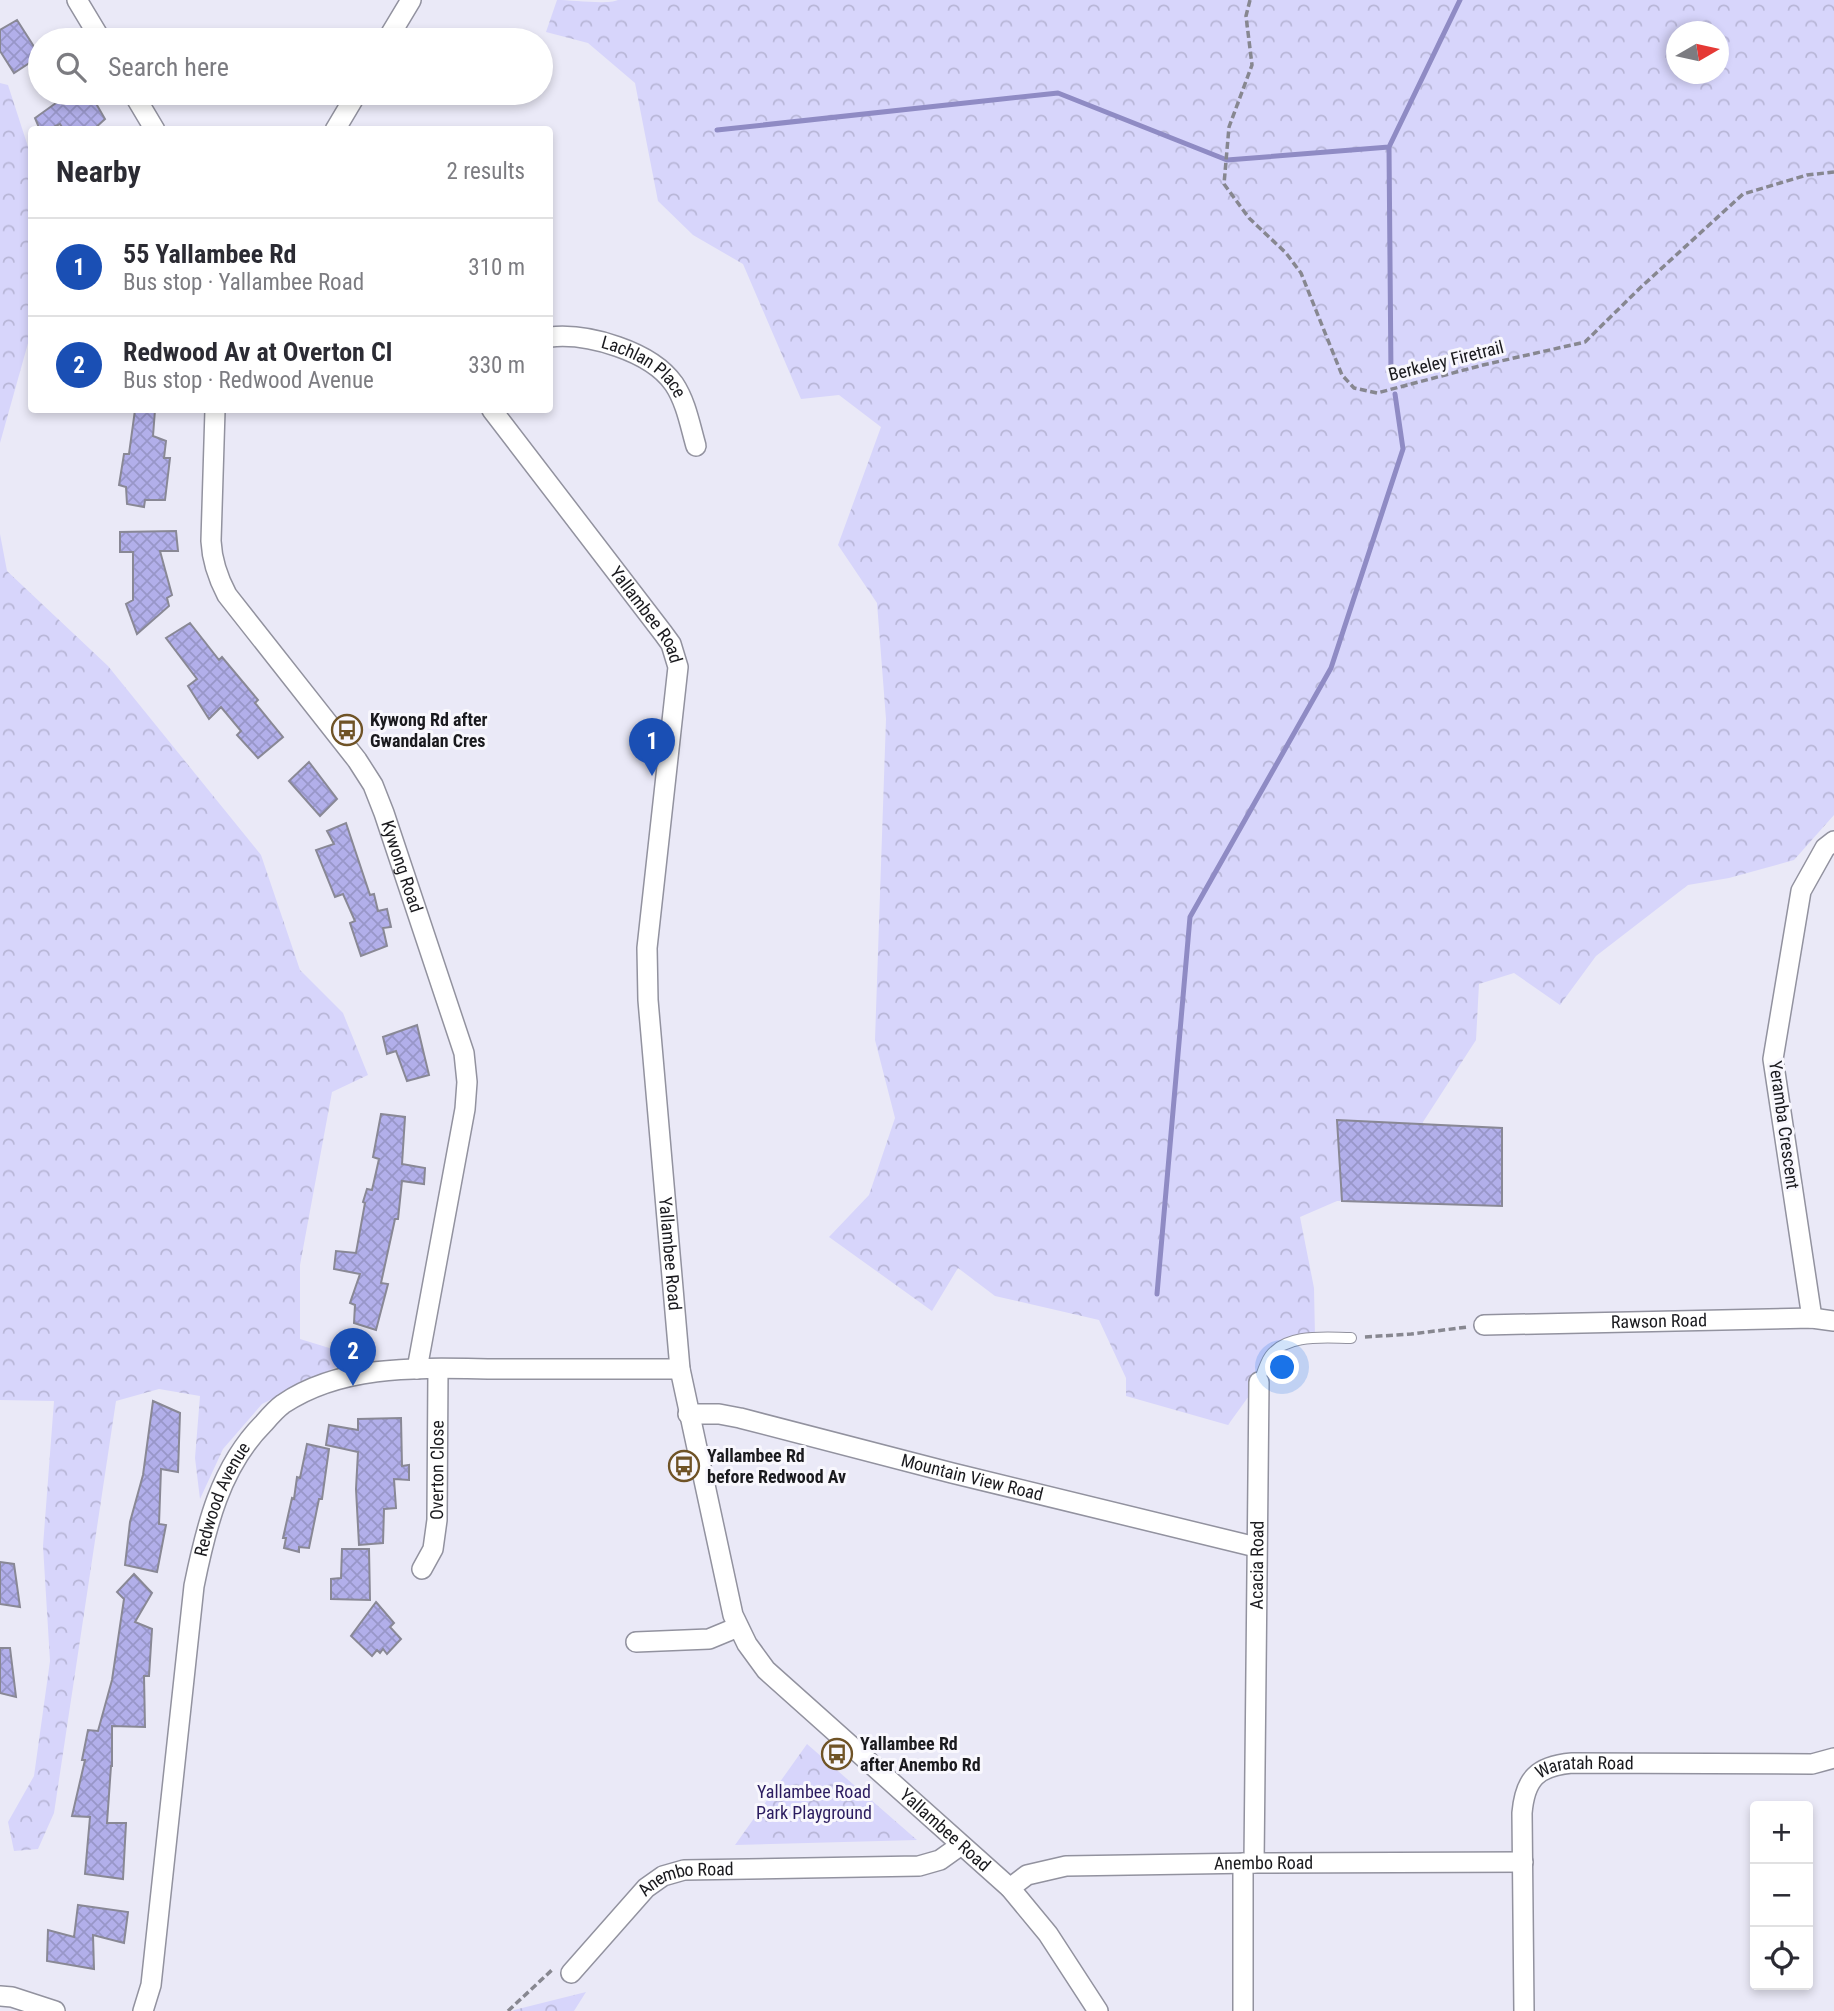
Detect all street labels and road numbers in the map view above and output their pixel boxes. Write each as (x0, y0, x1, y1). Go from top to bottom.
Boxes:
street label: Lachlan Place (599, 331, 691, 401)
street label: Berkeley Firetrail (1386, 336, 1506, 385)
street label: Yallambee Road (606, 562, 687, 665)
street label: Kywong Road (377, 818, 427, 915)
street label: Yeramba Crescent (1765, 1059, 1804, 1190)
street label: Yallambee Road (655, 1196, 686, 1311)
street label: Rawson Road (1611, 1309, 1707, 1332)
street label: Overton Close (426, 1420, 448, 1520)
street label: Redwood Avenue (190, 1438, 254, 1558)
street label: Mountain View Road (899, 1449, 1045, 1505)
street label: Acacia Road (1246, 1521, 1268, 1609)
street label: Waratah Road (1531, 1752, 1634, 1783)
street label: Yallambee Road (896, 1784, 995, 1875)
street label: Anembo Road (1214, 1852, 1313, 1874)
street label: Anembo Road (633, 1858, 734, 1900)

